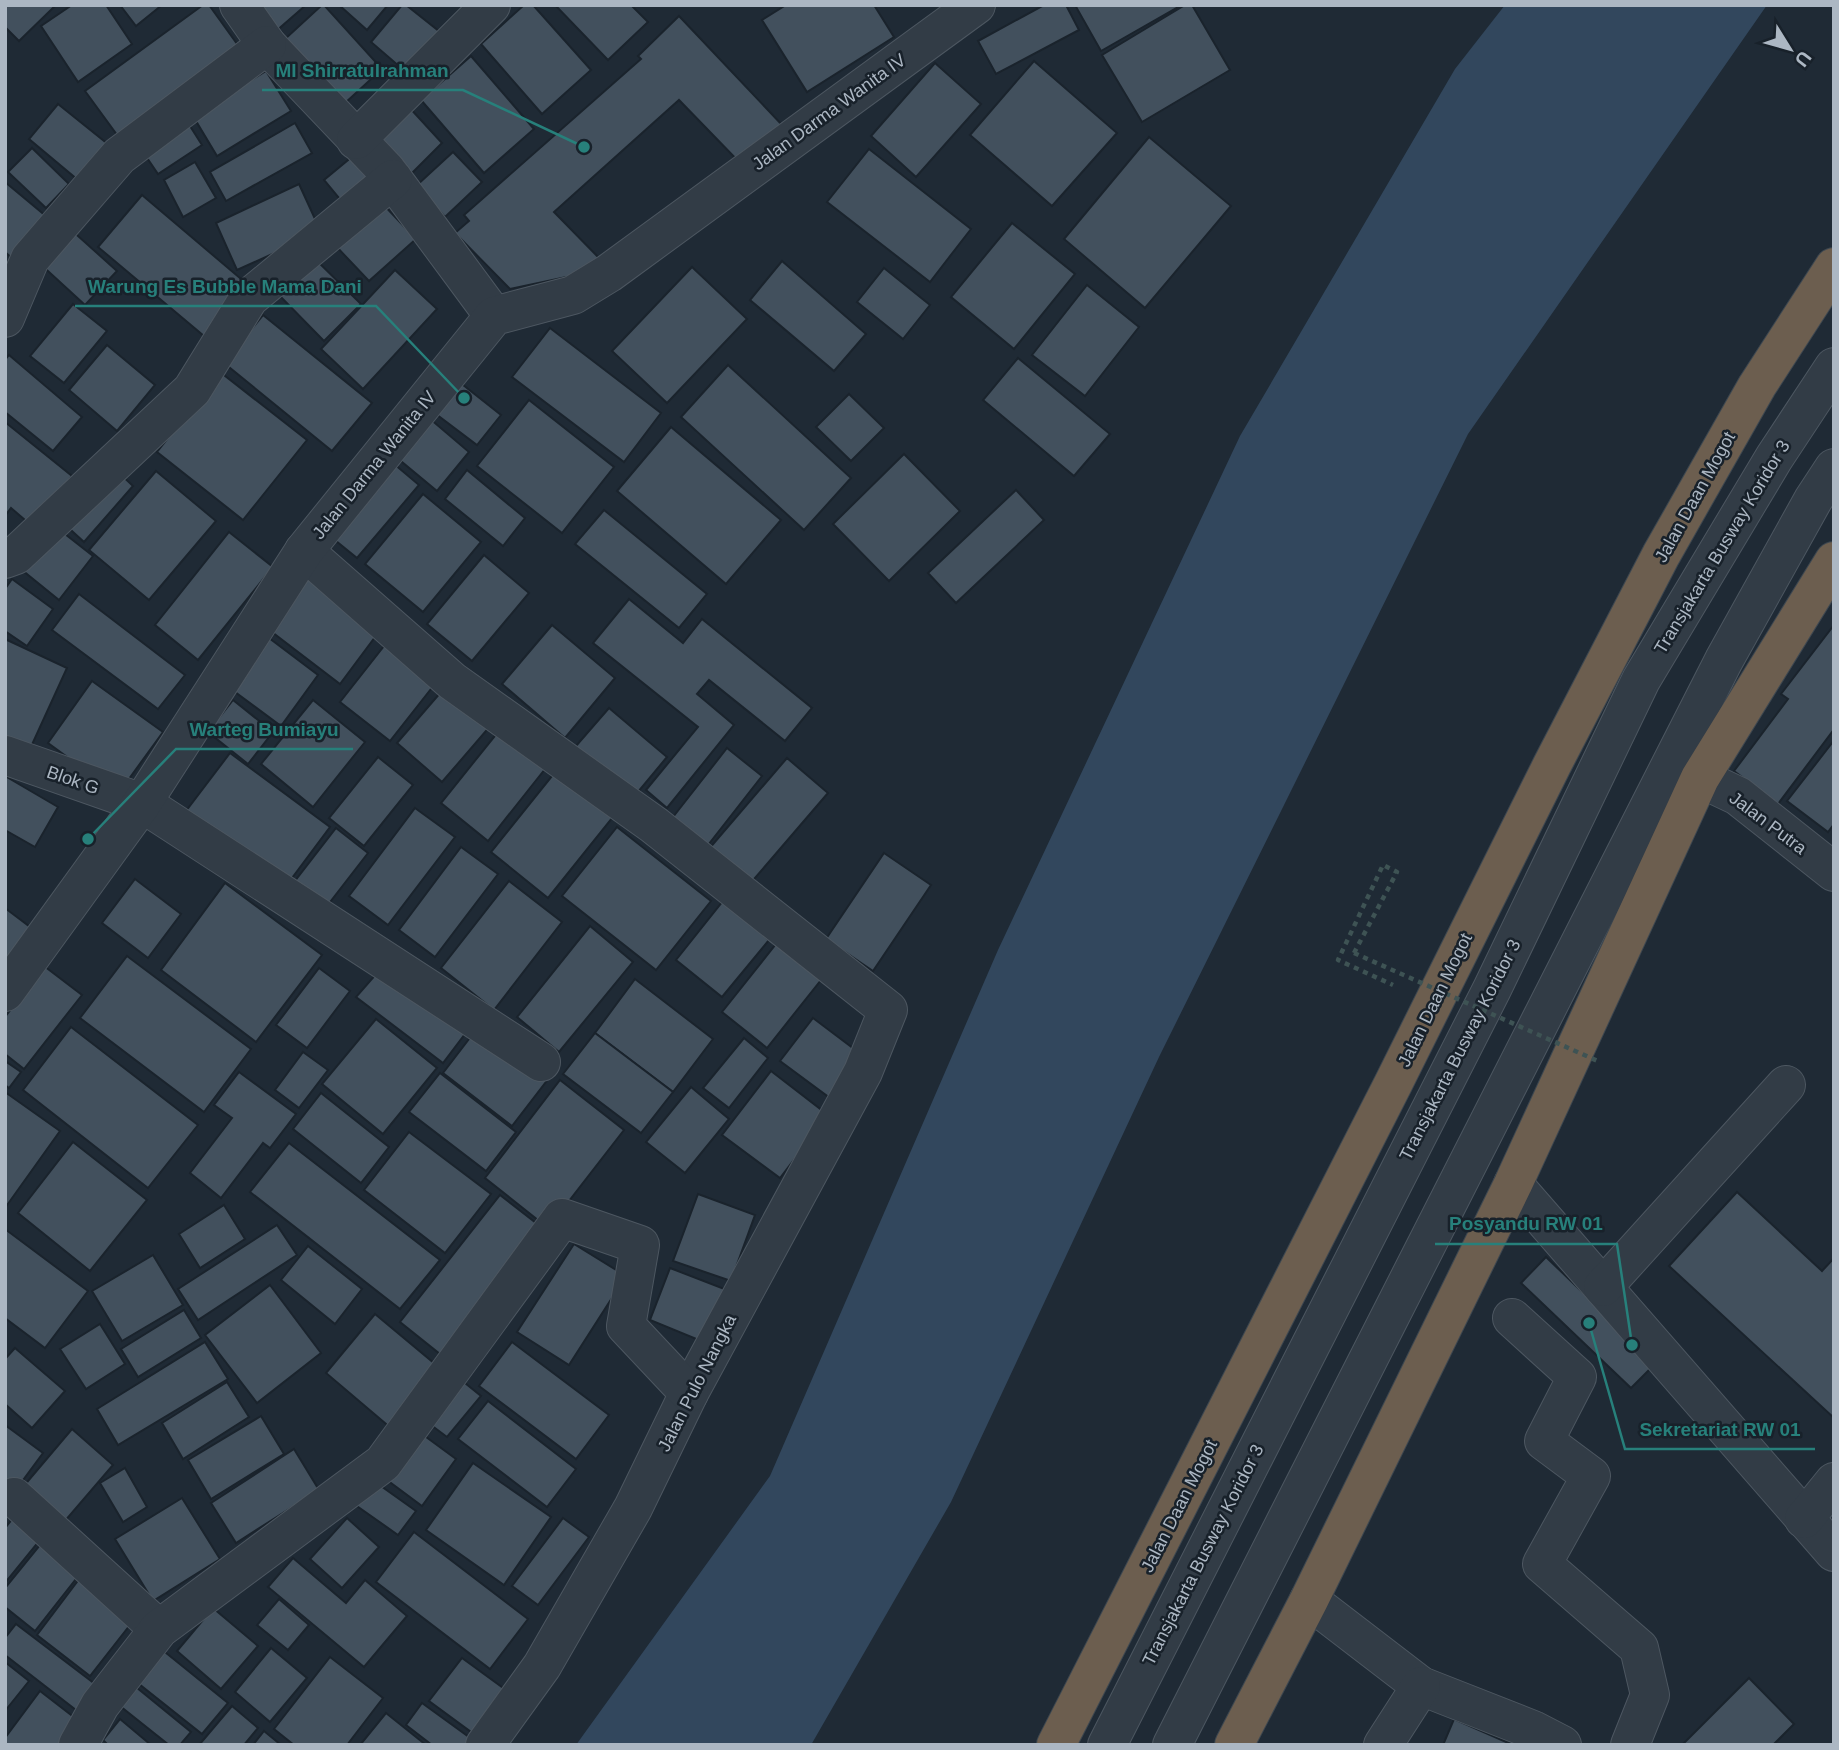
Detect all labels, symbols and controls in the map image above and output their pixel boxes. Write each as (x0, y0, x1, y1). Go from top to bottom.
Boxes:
north arrow (1755, 14, 1825, 84)
text: U (1791, 47, 1816, 71)
callout: MI Shirratulrahman (262, 50, 463, 90)
street label: Jalan Darma Wanita IV (749, 50, 909, 174)
text: MI Shirratulrahman (275, 60, 449, 81)
callout: Warung Es Bubble Mama Dani (75, 266, 376, 306)
text: Warung Es Bubble Mama Dani (88, 276, 362, 297)
street label: Jalan Darma Wanita IV (308, 387, 440, 543)
street label: Jalan Daan Mogot (1651, 428, 1739, 566)
street label: Transjakarta Busway Koridor 3 (1650, 437, 1794, 657)
callout: Warteg Bumiayu (176, 709, 353, 749)
text: Warteg Bumiayu (189, 719, 339, 740)
street label: Blok G (44, 762, 102, 798)
street label: Jalan Putra (1726, 788, 1811, 859)
street label: Jalan Daan Mogot (1394, 930, 1476, 1070)
street label: Transjakarta Busway Koridor 3 (1395, 936, 1525, 1164)
callout: Posyandu RW 01 (1435, 1204, 1617, 1244)
text: Posyandu RW 01 (1449, 1213, 1603, 1234)
street label: Jalan Pulo Nangka (654, 1310, 741, 1455)
callout: Sekretariat RW 01 (1625, 1409, 1815, 1449)
text: Sekretariat RW 01 (1639, 1419, 1801, 1440)
street label: Jalan Daan Mogot (1137, 1436, 1221, 1576)
street label: Transjakarta Busway Koridor 3 (1138, 1441, 1268, 1669)

